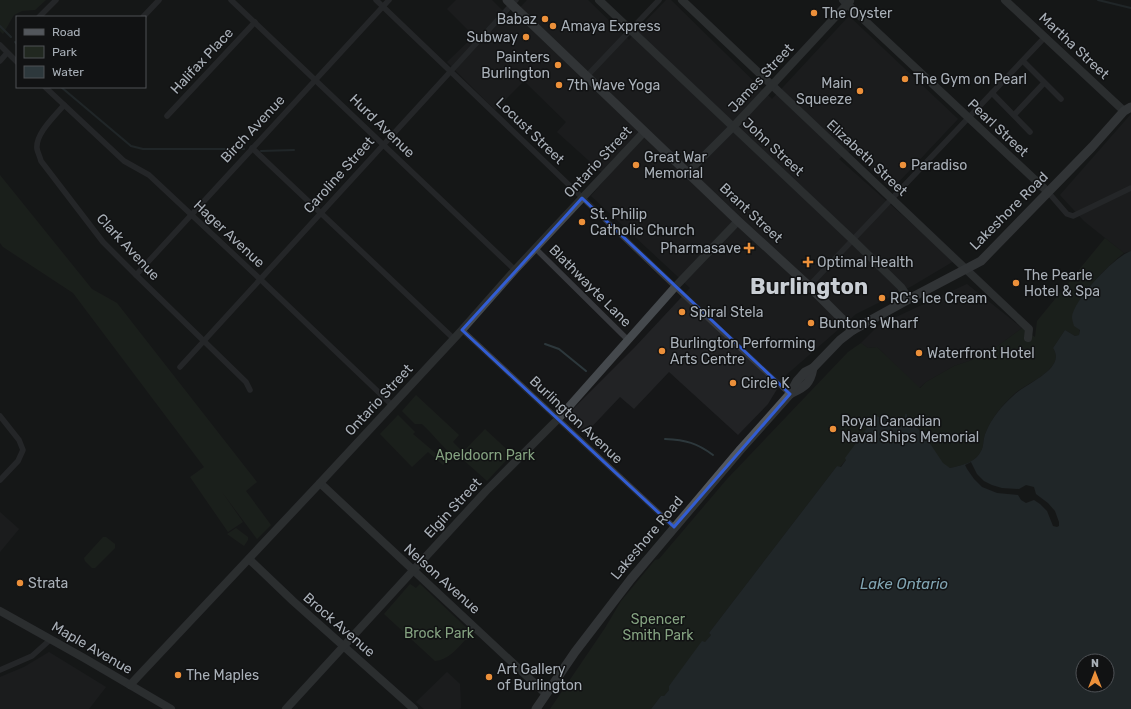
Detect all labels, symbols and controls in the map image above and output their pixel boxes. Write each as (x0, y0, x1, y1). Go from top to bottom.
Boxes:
place label: The Oyster (822, 5, 893, 22)
marker: The Oyster (809, 8, 819, 18)
street label: Martha Street (1035, 9, 1113, 83)
place label: Babaz (497, 11, 537, 28)
marker: Babaz (540, 14, 550, 24)
legend (16, 16, 146, 88)
place label: Amaya Express (561, 18, 661, 35)
marker: Amaya Express (548, 21, 558, 31)
street label: Halifax Place (167, 24, 237, 98)
text: Road (52, 25, 80, 39)
place label: Subway (466, 29, 518, 46)
marker: Subway (521, 32, 531, 42)
street label: James Street (725, 40, 798, 116)
text: Park (52, 45, 78, 59)
place label: Painters Burlington (481, 49, 550, 82)
marker: Painters Burlington (553, 60, 563, 70)
text: Water (52, 65, 84, 79)
place label: The Gym on Pearl (913, 71, 1027, 88)
marker: The Gym on Pearl (900, 74, 910, 84)
place label: Main Squeeze (796, 75, 852, 108)
place label: 7th Wave Yoga (567, 77, 660, 94)
marker: 7th Wave Yoga (554, 80, 564, 90)
marker: Main Squeeze (855, 86, 865, 96)
street label: Hurd Avenue (346, 91, 418, 161)
street label: Birch Avenue (217, 92, 289, 166)
street label: Locust Street (492, 94, 568, 168)
street label: Pearl Street (964, 95, 1032, 161)
street label: John Street (739, 114, 808, 180)
street label: Elizabeth Street (823, 116, 911, 200)
street label: Ontario Street (561, 122, 636, 201)
street label: Caroline Street (300, 133, 378, 217)
place label: Great War Memorial (644, 149, 708, 182)
place label: Paradiso (911, 157, 967, 174)
marker: Great War Memorial (631, 160, 641, 170)
marker: Paradiso (898, 160, 908, 170)
street label: Lakeshore Road (966, 168, 1052, 254)
street label: Brant Street (716, 179, 786, 247)
street label: Hager Avenue (190, 197, 268, 271)
place label: St. Philip Catholic Church (590, 206, 695, 239)
street label: Clark Avenue (93, 210, 163, 284)
marker: St. Philip Catholic Church (577, 217, 587, 227)
place label: Pharmasave (660, 240, 741, 257)
street label: Blathwayte Lane (545, 241, 635, 331)
marker: Pharmasave (744, 243, 754, 253)
place label: Optimal Health (817, 254, 914, 271)
marker: Optimal Health (802, 256, 814, 268)
place label: The Pearle Hotel & Spa (1024, 267, 1100, 300)
district label: Burlington (750, 273, 868, 300)
marker: The Pearle Hotel & Spa (1011, 278, 1021, 288)
place label: RC's Ice Cream (890, 290, 987, 307)
marker: RC's Ice Cream (877, 293, 887, 303)
place label: Spiral Stela (690, 304, 763, 321)
marker: Spiral Stela (677, 307, 687, 317)
place label: Bunton's Wharf (819, 315, 919, 332)
marker: Bunton's Wharf (806, 318, 816, 328)
place label: Burlington Performing Arts Centre (670, 335, 816, 368)
place label: Waterfront Hotel (927, 345, 1035, 362)
marker: Burlington Performing Arts Centre (657, 346, 667, 356)
marker: Waterfront Hotel (914, 348, 924, 358)
street label: Ontario Street (342, 360, 417, 439)
street label: Burlington Avenue (526, 373, 626, 468)
place label: Circle K (741, 375, 790, 392)
marker: Circle K (728, 378, 738, 388)
place label: Royal Canadian Naval Ships Memorial (841, 413, 979, 446)
marker: Royal Canadian Naval Ships Memorial (828, 424, 838, 434)
park label: Apeldoorn Park (435, 447, 536, 464)
street label: Elgin Street (421, 474, 485, 542)
street label: Lakeshore Road (607, 493, 687, 583)
street label: Nelson Avenue (400, 540, 484, 618)
place label: Strata (28, 575, 68, 592)
water label: Lake Ontario (860, 575, 949, 593)
marker: Strata (15, 578, 25, 588)
street label: Brock Avenue (300, 589, 378, 661)
park label: Spencer Smith Park (622, 611, 694, 644)
street label: Maple Avenue (49, 618, 136, 678)
park label: Brock Park (404, 625, 475, 642)
north arrow (1075, 653, 1115, 693)
text: N (1091, 657, 1099, 670)
place label: Art Gallery of Burlington (497, 661, 582, 694)
place label: The Maples (186, 667, 259, 684)
marker: The Maples (173, 670, 183, 680)
marker: Art Gallery of Burlington (484, 672, 494, 682)

